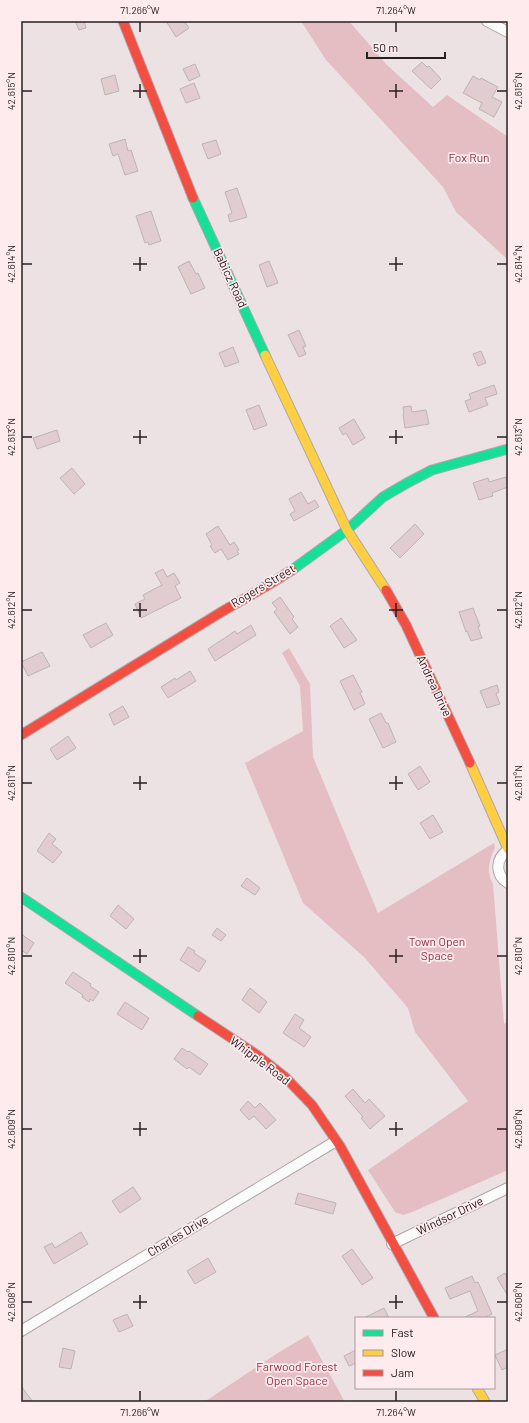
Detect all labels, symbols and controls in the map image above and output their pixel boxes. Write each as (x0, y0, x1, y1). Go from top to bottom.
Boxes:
text: 71.266°W (120, 4, 160, 16)
text: 71.264°W (376, 4, 416, 16)
scale bar (367, 34, 445, 60)
text: 50 m (373, 40, 398, 54)
text: 42.615°N (5, 72, 17, 110)
text: 42.615°N (512, 72, 524, 110)
park label: Fox Run (448, 150, 490, 164)
text: 42.614°N (5, 245, 17, 283)
text: 42.614°N (512, 245, 524, 283)
street label: Babicz Road (211, 246, 251, 309)
text: 42.613°N (5, 418, 17, 456)
text: 42.613°N (512, 418, 524, 456)
street label: Rogers Street (228, 561, 297, 610)
text: 42.612°N (5, 591, 17, 629)
text: 42.612°N (512, 591, 524, 629)
street label: Andrea Drive (415, 653, 455, 719)
text: 42.611°N (5, 765, 17, 801)
text: 42.611°N (512, 765, 524, 801)
park label: Town Open Space (409, 934, 465, 962)
text: 42.610°N (5, 937, 17, 975)
text: 42.610°N (512, 937, 524, 975)
street label: Whipple Road (228, 1033, 293, 1087)
text: 42.609°N (5, 1109, 17, 1149)
text: 42.609°N (512, 1109, 524, 1149)
street label: Windsor Drive (414, 1193, 485, 1237)
street label: Charles Drive (145, 1212, 210, 1259)
text: 42.608°N (5, 1282, 17, 1322)
text: 42.608°N (512, 1282, 524, 1322)
legend (355, 1317, 495, 1389)
text: Fast (391, 1325, 414, 1339)
text: Slow (391, 1345, 416, 1359)
park label: Farwood Forest Open Space (256, 1359, 338, 1387)
text: Jam (391, 1365, 414, 1379)
text: 71.266°W (120, 1406, 160, 1418)
text: 71.264°W (376, 1406, 416, 1418)

